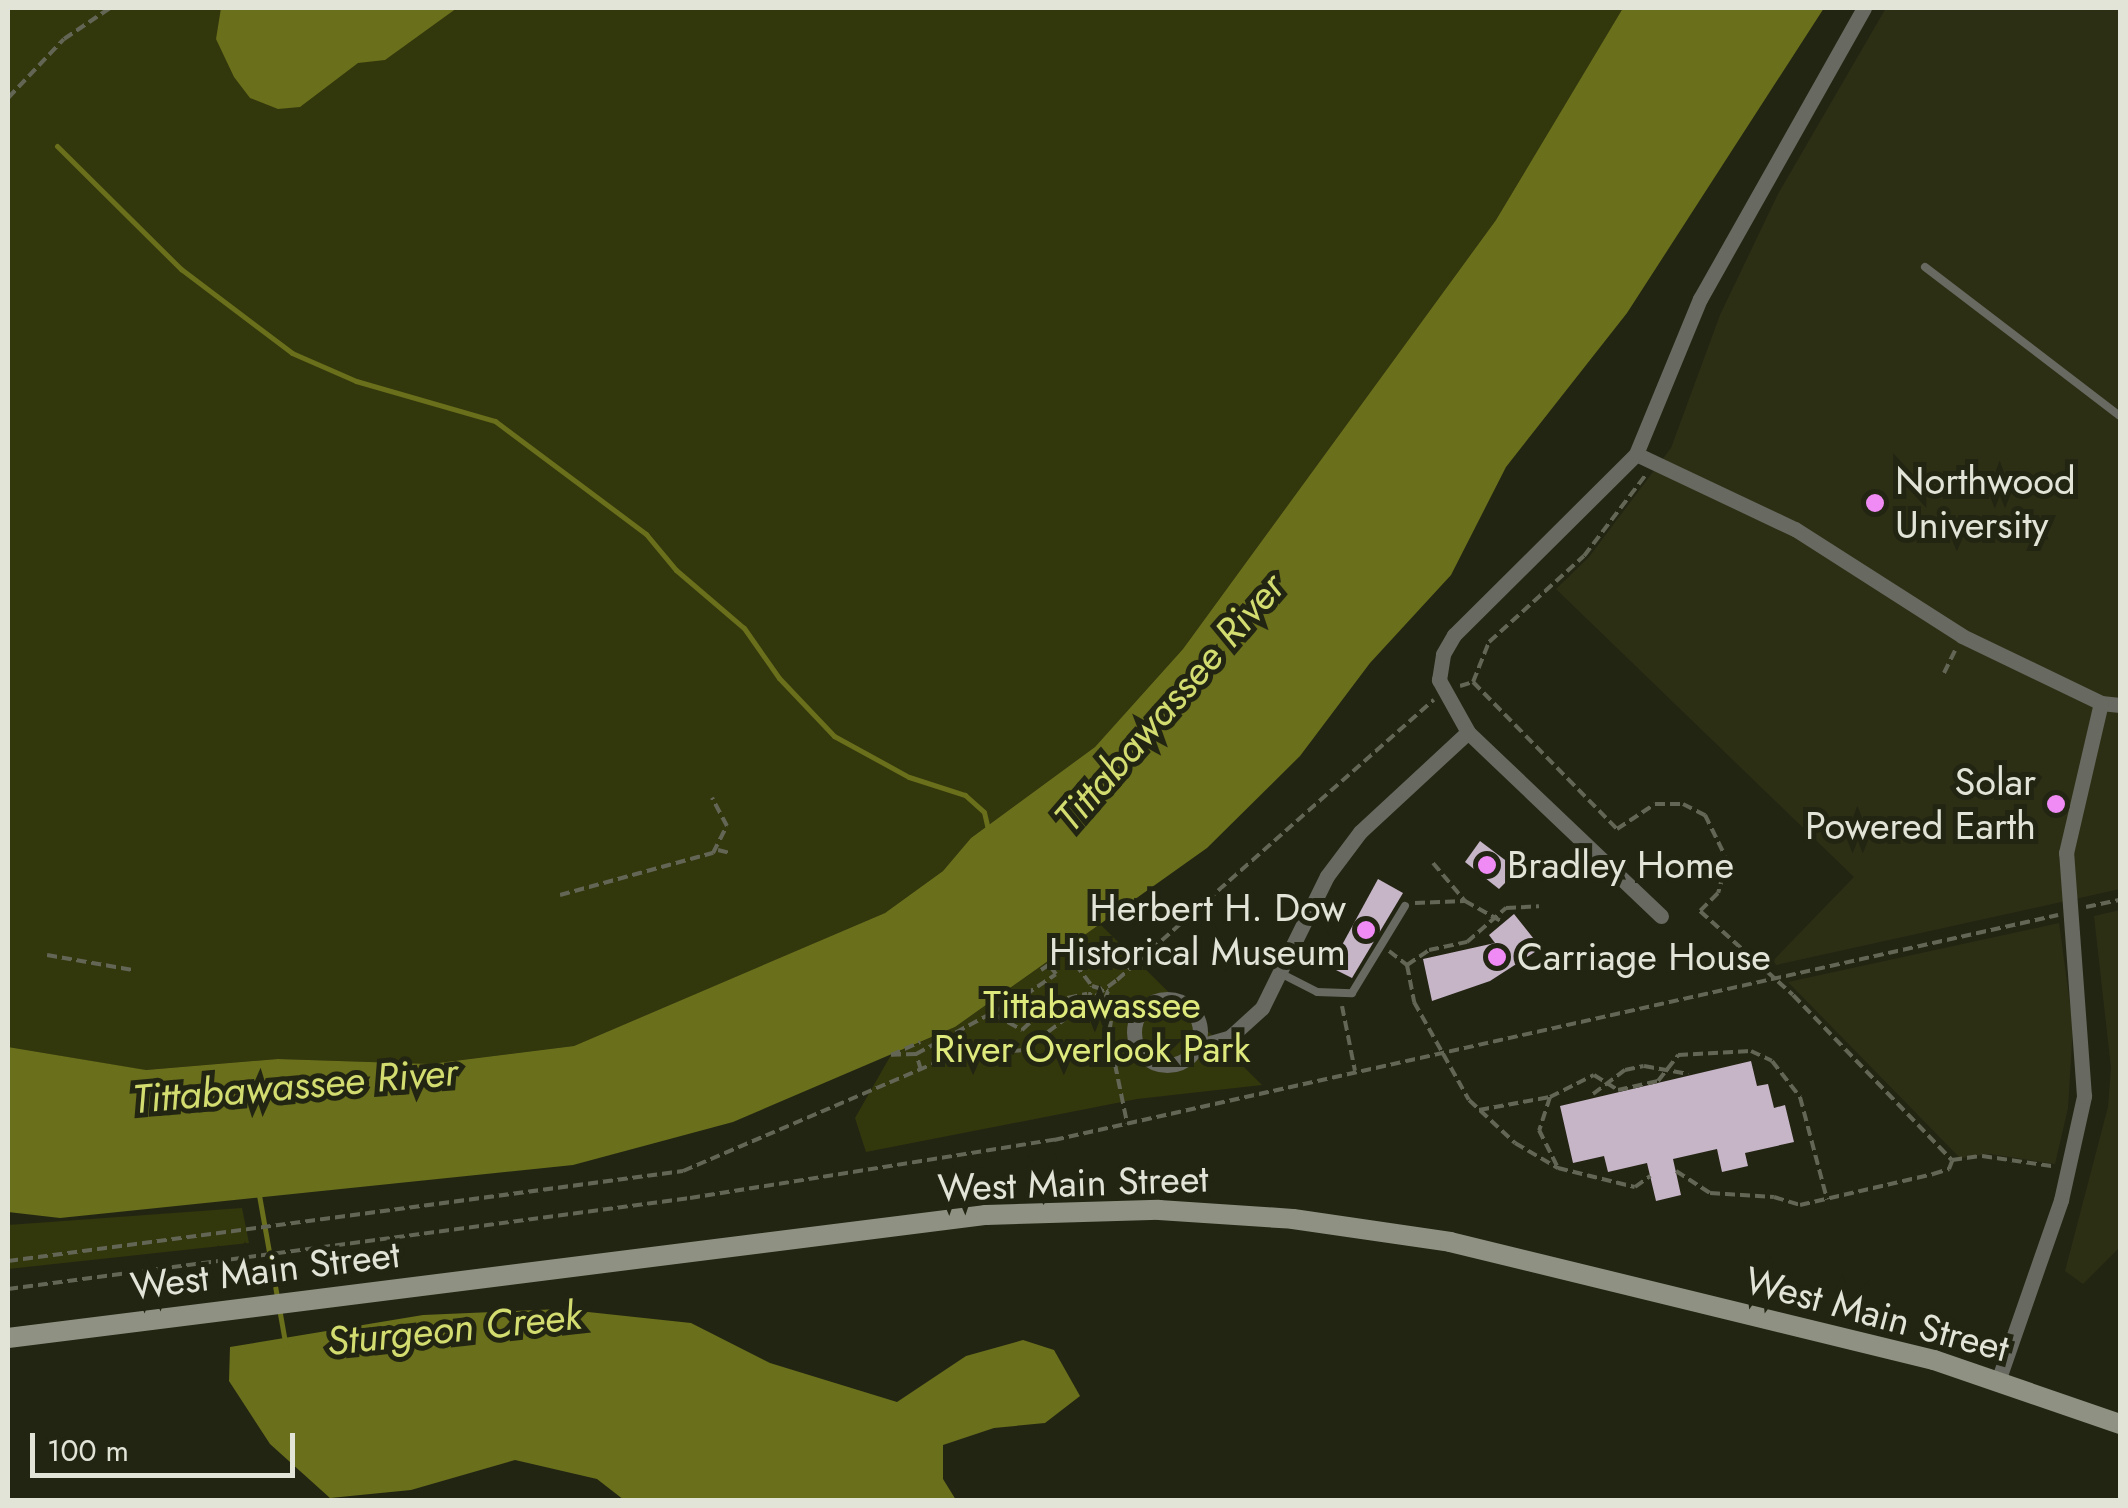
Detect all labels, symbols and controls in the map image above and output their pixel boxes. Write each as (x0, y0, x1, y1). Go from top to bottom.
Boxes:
place label: Northwood University (1895, 458, 2076, 548)
marker: Northwood University (1864, 492, 1886, 514)
water label: Tittabawassee River (1044, 563, 1294, 841)
place label: Solar Powered Earth (1805, 759, 2036, 848)
marker: Solar Powered Earth (2045, 793, 2067, 815)
place label: Bradley Home (1507, 842, 1734, 888)
marker: Bradley Home (1476, 854, 1498, 876)
place label: Herbert H. Dow Historical Museum (1049, 885, 1346, 974)
marker: Herbert H. Dow Historical Museum (1355, 919, 1377, 941)
place label: Carriage House (1517, 934, 1771, 980)
marker: Carriage House (1486, 946, 1508, 968)
park label: Tittabawassee River Overlook Park (934, 982, 1250, 1072)
water label: Tittabawassee River (130, 1047, 460, 1123)
street label: West Main Street (937, 1155, 1209, 1211)
street label: West Main Street (128, 1231, 402, 1309)
street label: West Main Street (1740, 1257, 2014, 1371)
water label: Sturgeon Creek (324, 1291, 584, 1365)
scale bar (35, 1413, 300, 1475)
text: 100 m (47, 1429, 129, 1472)

